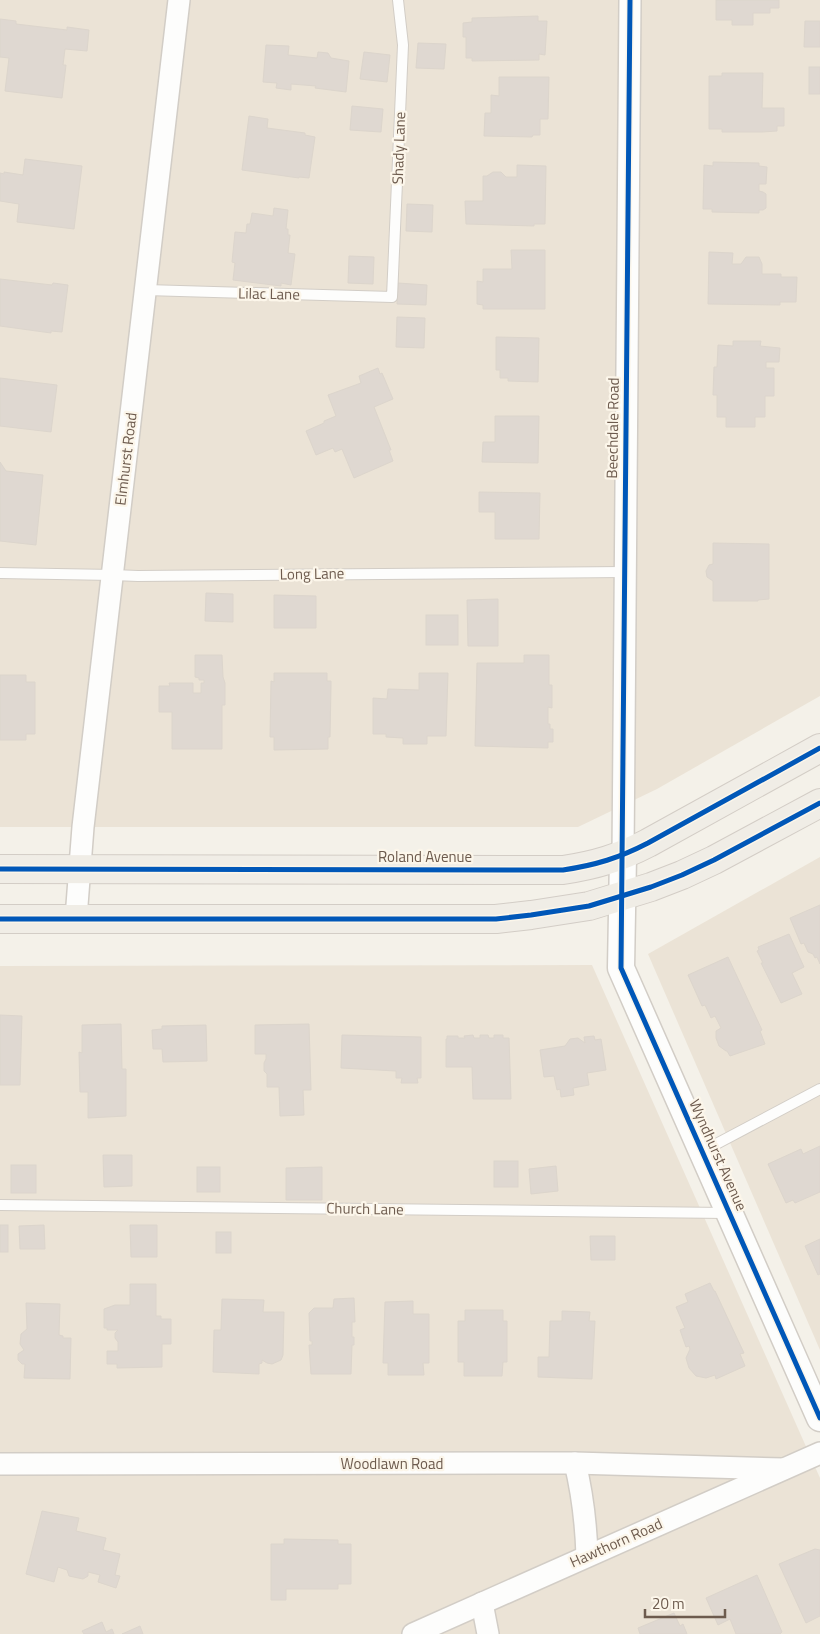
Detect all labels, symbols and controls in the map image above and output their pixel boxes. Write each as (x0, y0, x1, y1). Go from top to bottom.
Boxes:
street label: Shady Lane (386, 111, 411, 185)
street label: Lilac Lane (238, 281, 300, 306)
street label: Beechdale Road (600, 377, 625, 479)
street label: Elmhurst Road (108, 411, 143, 507)
street label: Long Lane (280, 561, 344, 586)
street label: Roland Avenue (378, 845, 472, 868)
street label: Wyndhurst Avenue (684, 1095, 753, 1214)
street label: Church Lane (326, 1196, 404, 1221)
street label: Woodlawn Road (340, 1452, 444, 1475)
street label: Hawthorn Road (566, 1512, 666, 1573)
scale bar (645, 1586, 725, 1618)
text: 20 m (652, 1592, 685, 1615)

